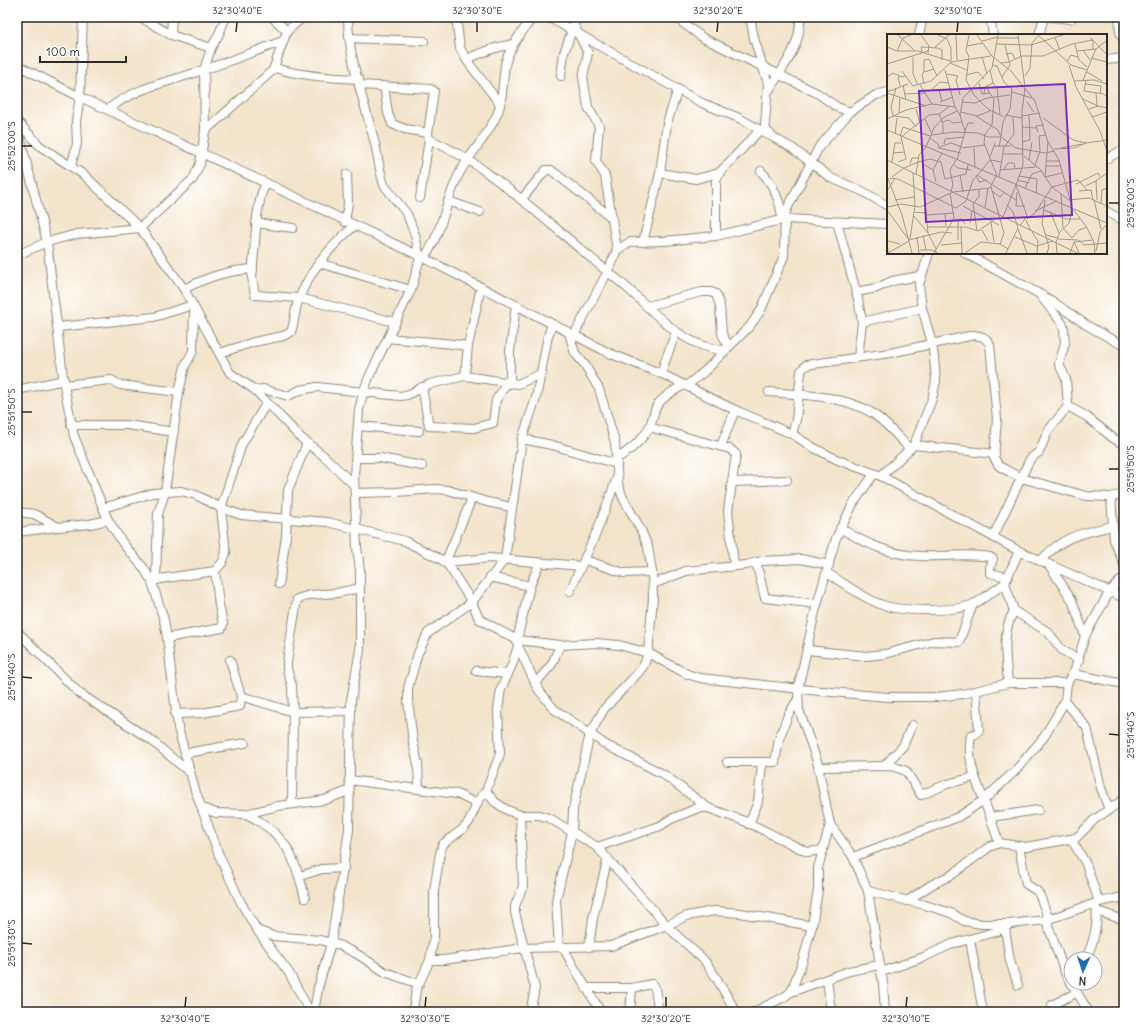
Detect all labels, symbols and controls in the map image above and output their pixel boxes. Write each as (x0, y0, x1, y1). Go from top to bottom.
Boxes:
text: 32°30'40"E (212, 4, 262, 17)
text: 32°30'30"E (452, 4, 502, 17)
text: 32°30'20"E (693, 4, 743, 17)
text: 32°30'10"E (934, 4, 982, 17)
inset map (887, 34, 1107, 254)
scale bar (40, 38, 126, 64)
text: 100 m (46, 44, 80, 59)
text: 25°52'00"S (5, 121, 18, 171)
text: 25°52'00"S (1124, 178, 1137, 228)
text: 25°51'50"S (5, 388, 18, 436)
text: 25°51'50"S (1124, 445, 1137, 493)
text: 25°51'40"S (5, 653, 18, 701)
text: 25°51'40"S (1124, 711, 1137, 759)
text: 25°51'30"S (5, 919, 18, 967)
north arrow (1063, 951, 1103, 991)
text: N (1078, 974, 1087, 988)
text: 32°30'40"E (160, 1012, 210, 1025)
text: 32°30'30"E (400, 1012, 450, 1025)
text: 32°30'20"E (641, 1012, 691, 1025)
text: 32°30'10"E (882, 1012, 930, 1025)

